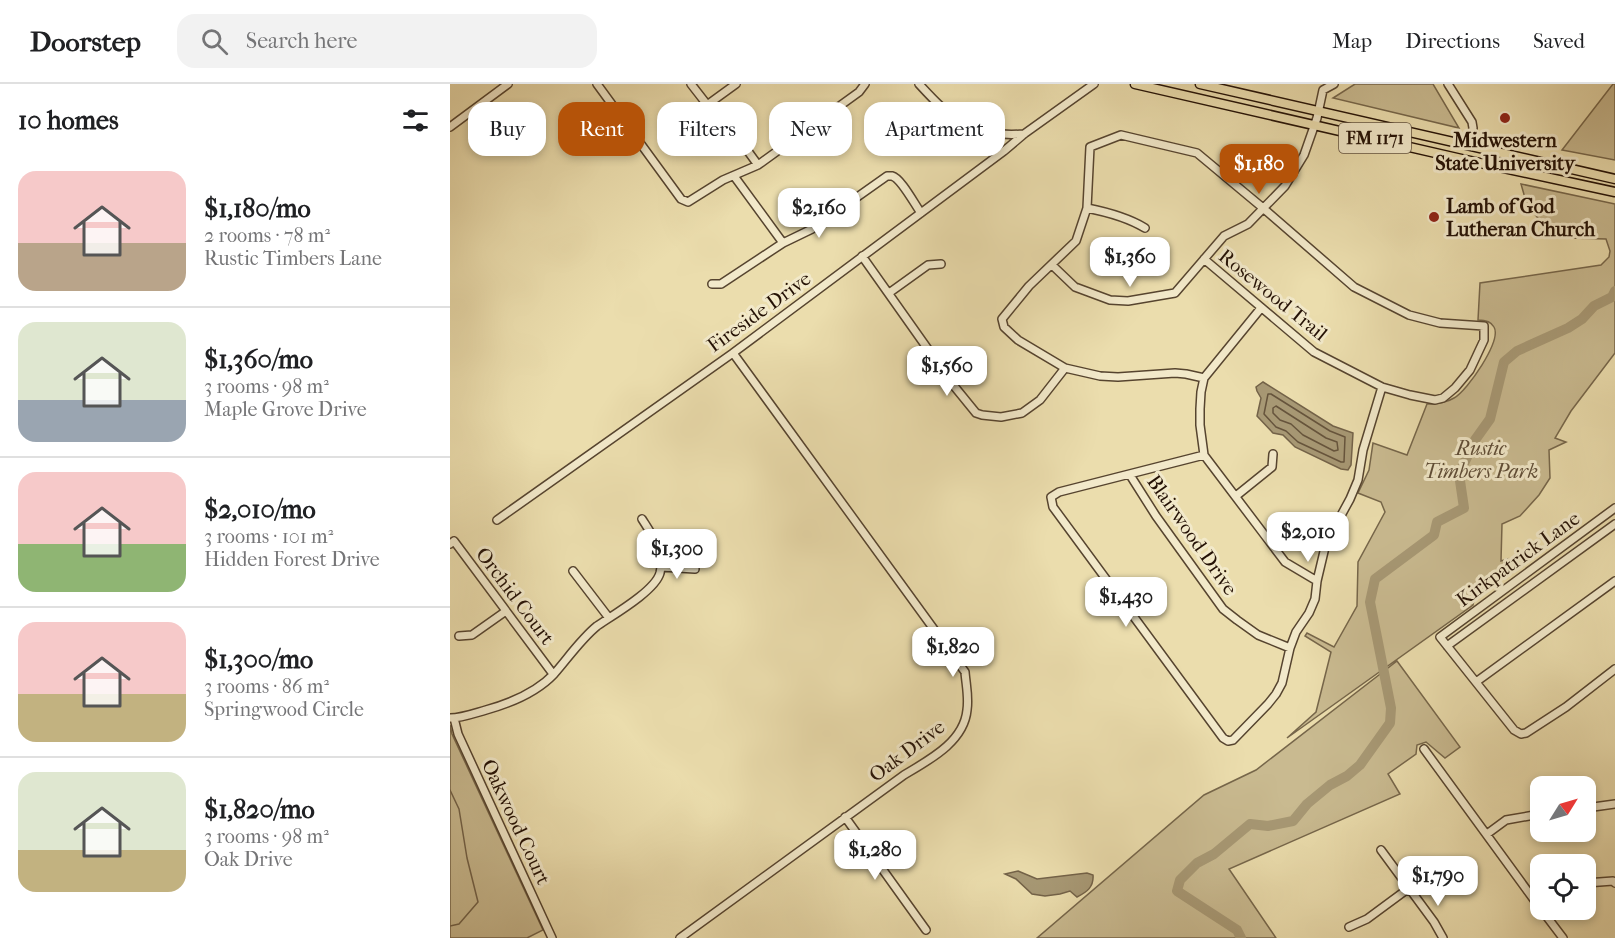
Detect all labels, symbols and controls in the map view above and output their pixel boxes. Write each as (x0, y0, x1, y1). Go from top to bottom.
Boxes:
search box (177, 14, 597, 68)
text: Doorstep (30, 25, 141, 58)
icon: search (198, 25, 231, 58)
text: Search here (246, 28, 357, 54)
text: Map (1332, 29, 1372, 53)
text: Directions (1405, 29, 1500, 53)
text: Saved (1533, 29, 1585, 53)
chip: Buy (468, 102, 546, 156)
chip: Rent (558, 102, 645, 156)
chip: Filters (657, 102, 757, 156)
chip: New (769, 102, 852, 156)
chip: Apartment (864, 102, 1005, 156)
icon: filters (399, 104, 432, 137)
text: 10 homes (18, 105, 119, 136)
marker: Midwestern State University (1498, 111, 1512, 125)
road number: FM 1171 (1339, 123, 1411, 153)
place label: Midwestern State University (1435, 129, 1576, 175)
pin: $1,180 (1210, 144, 1308, 195)
text: $1,180 (1234, 152, 1284, 175)
pin: $2,160 (770, 188, 868, 239)
text: $1,180/mo (204, 193, 311, 224)
icon: home (66, 195, 138, 267)
place label: Lamb of God Lutheran Church (1446, 195, 1596, 241)
text: $2,160 (792, 196, 846, 219)
marker: Lamb of God Lutheran Church (1427, 210, 1441, 224)
text: 2 rooms · 78 m² (204, 224, 330, 247)
pin: $1,360 (1081, 237, 1179, 288)
street label: Rosewood Trail (1214, 244, 1332, 346)
text: $1,360 (1104, 245, 1156, 268)
text: Rustic Timbers Lane (204, 247, 382, 270)
street label: Fireside Drive (703, 267, 815, 357)
text: $1,360/mo (204, 344, 313, 375)
icon: home (66, 346, 138, 418)
pin: $1,560 (898, 346, 996, 397)
text: $1,560 (921, 354, 973, 377)
text: 3 rooms · 98 m² (204, 375, 329, 398)
text: Maple Grove Drive (204, 398, 367, 421)
park label: Rustic Timbers Park (1424, 437, 1538, 483)
street label: Blairwood Drive (1142, 471, 1242, 599)
text: $2,010/mo (204, 494, 316, 525)
icon: home (66, 496, 138, 568)
street label: Kirkpatrick Lane (1452, 507, 1584, 611)
pin: $2,010 (1259, 512, 1357, 563)
text: $2,010 (1281, 520, 1335, 543)
text: 3 rooms · 101 m² (204, 525, 333, 548)
pin: $1,300 (628, 529, 726, 580)
text: $1,300 (651, 537, 703, 560)
street label: Orchid Court (471, 543, 559, 649)
text: Hidden Forest Drive (204, 548, 380, 571)
pin: $1,430 (1077, 577, 1175, 628)
text: $1,430 (1099, 585, 1153, 608)
pin: $1,820 (904, 627, 1002, 678)
text: $1,820 (926, 635, 980, 658)
text: $1,300/mo (204, 644, 313, 675)
icon: home (66, 646, 138, 718)
text: 3 rooms · 86 m² (204, 675, 329, 698)
text: Springwood Circle (204, 698, 364, 721)
street label: Oak Drive (865, 715, 949, 787)
street label: Oakwood Court (477, 756, 555, 888)
north arrow (1530, 776, 1596, 842)
map controls (1530, 776, 1596, 920)
text: $1,820/mo (204, 794, 315, 825)
icon: home (66, 796, 138, 868)
text: 3 rooms · 98 m² (204, 825, 329, 848)
pin: $1,280 (826, 830, 924, 881)
text: $1,280 (848, 838, 902, 861)
text: Oak Drive (204, 848, 293, 871)
button: locate (1530, 854, 1596, 920)
pin: $1,790 (1389, 856, 1487, 907)
text: $1,790 (1412, 864, 1464, 887)

